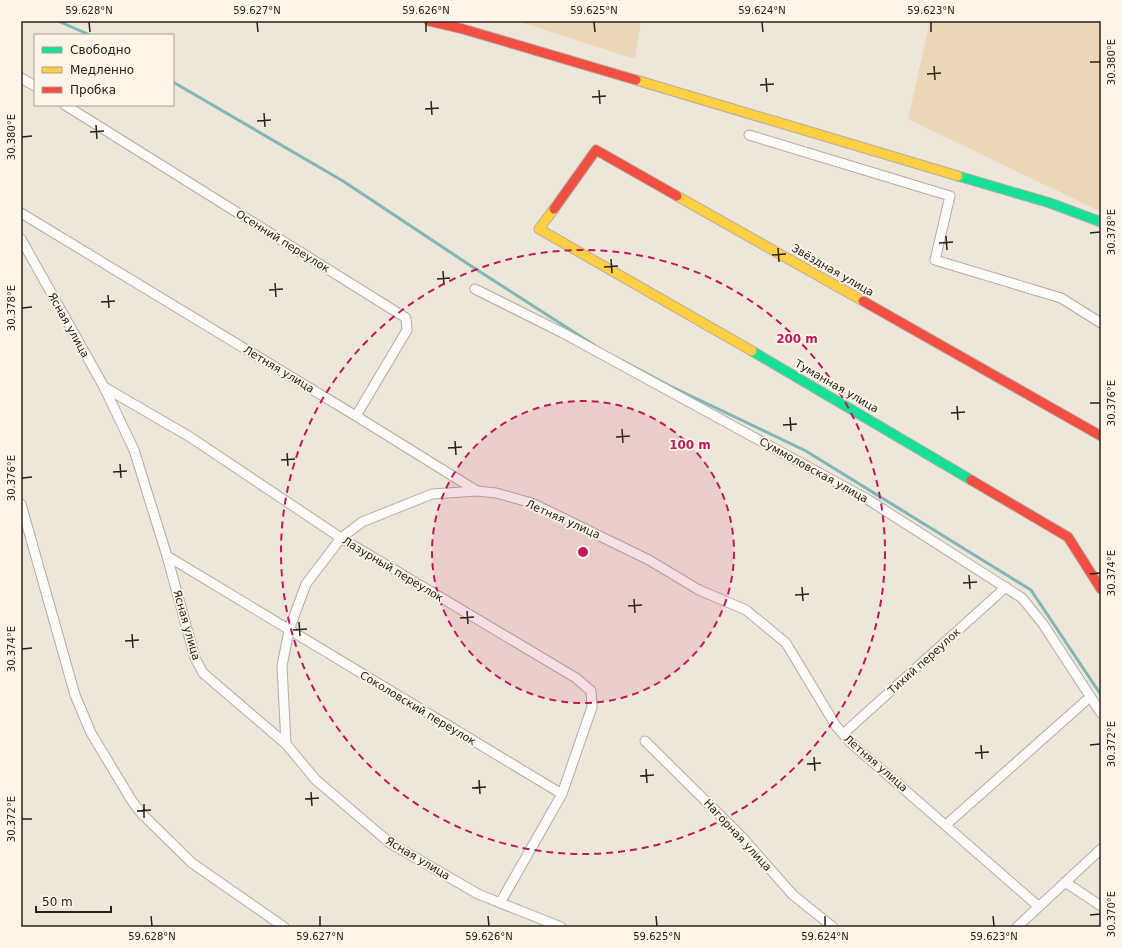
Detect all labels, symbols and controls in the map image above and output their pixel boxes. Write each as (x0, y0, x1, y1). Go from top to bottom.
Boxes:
text: 59.628°N (65, 5, 113, 16)
text: 59.627°N (233, 5, 281, 16)
text: 59.626°N (402, 5, 450, 16)
text: 59.625°N (570, 5, 618, 16)
text: 59.624°N (738, 5, 786, 16)
text: 59.623°N (907, 5, 955, 16)
legend (34, 34, 174, 106)
text: 30.380°E (1106, 39, 1117, 85)
text: Свободно (70, 43, 131, 57)
text: Медленно (70, 63, 134, 77)
text: Пробка (70, 83, 116, 97)
text: 30.380°E (6, 114, 17, 160)
street label: Осенний переулок (233, 207, 332, 276)
text: 30.378°E (1106, 209, 1117, 255)
street label: Звёздная улица (789, 242, 876, 299)
text: 30.378°E (6, 285, 17, 331)
street label: Ясная улица (45, 290, 92, 360)
text: 200 m (776, 332, 818, 346)
street label: Летняя улица (241, 343, 317, 396)
street label: Туманная улица (792, 357, 881, 416)
text: 30.376°E (1106, 380, 1117, 426)
street label: Суммоловская улица (757, 435, 870, 506)
text: 100 m (669, 438, 711, 452)
text: 30.376°E (6, 455, 17, 501)
street label: Летняя улица (523, 497, 602, 542)
street label: Лазурный переулок (340, 534, 446, 605)
centre of rings (576, 545, 590, 559)
text: 30.374°E (1106, 550, 1117, 596)
street label: Ясная улица (170, 588, 203, 662)
street label: Тихий переулок (885, 625, 963, 698)
text: 30.374°E (6, 626, 17, 672)
street label: Соколовский переулок (357, 669, 478, 748)
text: 30.372°E (1106, 721, 1117, 767)
street label: Летняя улица (841, 732, 910, 795)
text: 30.372°E (6, 796, 17, 842)
street label: Нагорная улица (701, 797, 774, 874)
street label: Ясная улица (383, 834, 452, 883)
scale bar (36, 888, 111, 914)
text: 30.370°E (1106, 891, 1117, 937)
text: 50 m (42, 895, 73, 909)
text: 59.628°N (128, 931, 176, 942)
text: 59.627°N (296, 931, 344, 942)
text: 59.626°N (465, 931, 513, 942)
text: 59.625°N (633, 931, 681, 942)
text: 59.624°N (801, 931, 849, 942)
text: 59.623°N (970, 931, 1018, 942)

